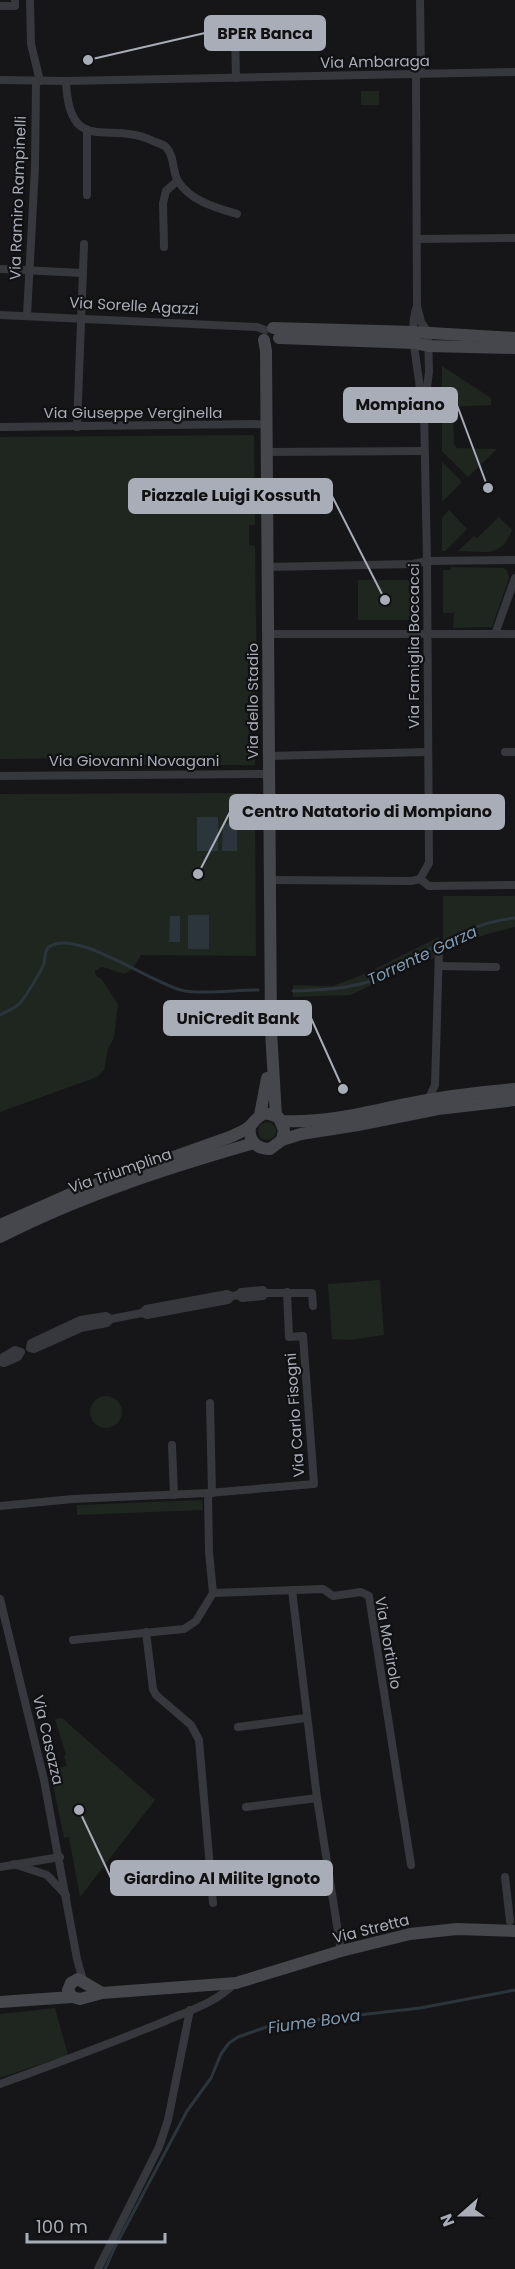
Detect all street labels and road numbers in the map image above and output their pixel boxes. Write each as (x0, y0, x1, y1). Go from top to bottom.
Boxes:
street label: Via Ambaraga (320, 50, 430, 73)
street label: Via Ramiro Rampinelli (4, 116, 31, 280)
street label: Via Sorelle Agazzi (69, 292, 199, 319)
street label: Via Giuseppe Verginella (44, 402, 222, 423)
street label: Via Famiglia Boccacci (403, 563, 424, 729)
street label: Via dello Stadio (242, 643, 263, 759)
street label: Via Giovanni Novagani (49, 750, 219, 771)
street label: Via Triumplina (66, 1143, 174, 1198)
street label: Via Carlo Fisogni (280, 1352, 309, 1478)
street label: Via Mortirolo (370, 1595, 407, 1691)
street label: Via Casazza (28, 1693, 69, 1787)
street label: Via Stretta (330, 1909, 411, 1948)

